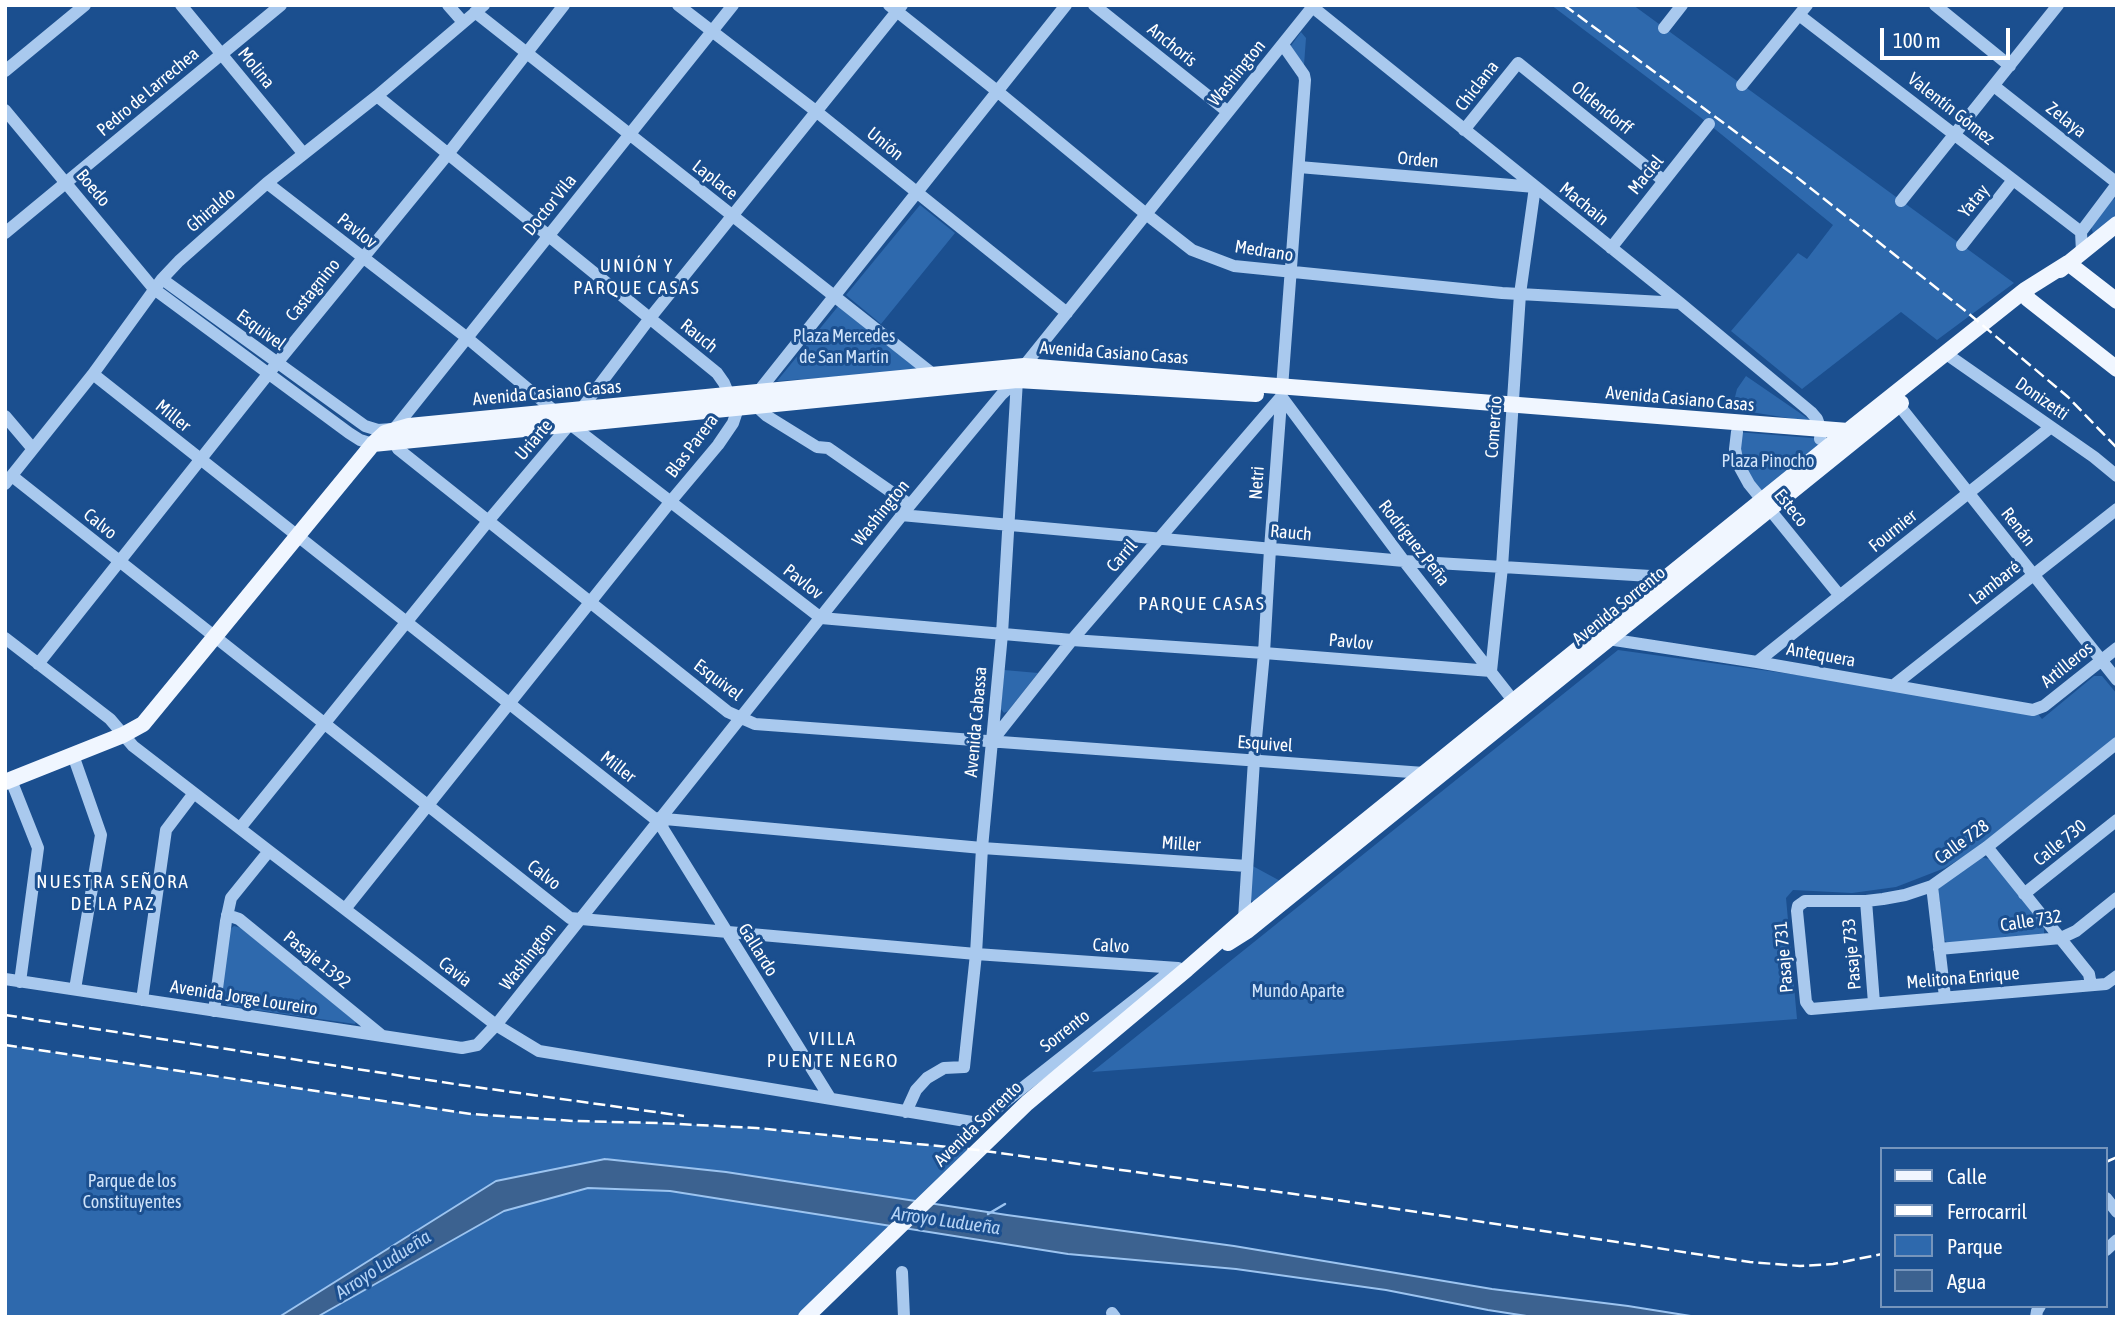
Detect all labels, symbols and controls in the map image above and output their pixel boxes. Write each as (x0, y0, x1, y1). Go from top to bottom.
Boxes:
scale bar (1884, 14, 2014, 58)
street label: Anchoris (1143, 19, 1201, 71)
text: 100 m (1893, 28, 1941, 52)
street label: Washington (1204, 36, 1270, 110)
street label: Pedro de Larrechea (93, 43, 203, 141)
street label: Molina (233, 43, 279, 93)
street label: Chiclana (1451, 57, 1503, 115)
street label: Valentín Gómez (1903, 68, 1999, 150)
street label: Oldendorff (1567, 77, 1637, 139)
street label: Zelaya (2042, 98, 2090, 142)
street label: Unión (862, 123, 908, 165)
street label: Orden (1397, 147, 1439, 173)
street label: Maciel (1624, 151, 1668, 199)
street label: Laplace (688, 156, 742, 204)
street label: Boedo (71, 165, 115, 211)
street label: Doctor Vila (519, 170, 581, 240)
street label: Machain (1555, 178, 1613, 230)
street label: Yatay (1954, 180, 1994, 222)
street label: Ghiraldo (182, 183, 240, 237)
street label: Pavlov (333, 209, 381, 253)
street label: Medrano (1233, 236, 1295, 266)
street label: Castagnino (281, 254, 345, 326)
district label: UNIÓN Y PARQUE CASAS (575, 255, 699, 299)
street label: Esquivel (232, 305, 290, 355)
street label: Rauch (676, 315, 722, 357)
park label: Plaza Mercedes de San Martín (793, 325, 895, 368)
street label: Avenida Casiano Casas (1039, 337, 1189, 369)
street label: Donizetti (2011, 373, 2073, 425)
street label: Avenida Casiano Casas (472, 376, 622, 410)
street label: Avenida Casiano Casas (1605, 382, 1755, 416)
street label: Miller (151, 395, 195, 437)
street label: Comercio (1481, 395, 1507, 459)
street label: Blas Parera (661, 410, 723, 482)
street label: Uriarte (511, 415, 557, 465)
park label: Plaza Pinocho (1722, 450, 1814, 472)
street label: Netri (1245, 466, 1269, 500)
street label: Washington (848, 476, 914, 550)
street label: Esteco (1769, 485, 1813, 531)
street label: Rodríguez Peña (1374, 496, 1454, 590)
street label: Renán (1996, 503, 2040, 551)
street label: Calvo (79, 504, 121, 544)
street label: Fournier (1865, 505, 1921, 557)
street label: Rauch (1269, 520, 1313, 546)
street label: Carril (1102, 535, 1142, 577)
street label: Lambaré (1965, 556, 2025, 610)
street label: Pavlov (779, 560, 827, 604)
street label: Avenida Sorrento (1568, 562, 1670, 650)
district label: PARQUE CASAS (1140, 593, 1264, 615)
street label: Pavlov (1328, 629, 1374, 655)
street label: Artilleros (2037, 637, 2097, 693)
street label: Antequera (1785, 638, 1857, 672)
street label: Esquivel (689, 655, 747, 705)
street label: Avenida Cabassa (960, 666, 992, 778)
street label: Esquivel (1237, 731, 1293, 757)
street label: Miller (596, 746, 640, 788)
street label: Calle 728 (1931, 815, 1993, 869)
street label: Calle 730 (2029, 815, 2091, 871)
street label: Miller (1161, 832, 1201, 856)
street label: Calvo (523, 855, 565, 895)
district label: NUESTRA SEÑORA DE LA PAZ (38, 871, 188, 915)
street label: Calle 732 (1999, 905, 2063, 937)
street label: Pasaje 733 (1838, 917, 1866, 991)
street label: Washington (495, 919, 561, 995)
street label: Gallardo (733, 920, 783, 980)
street label: Pasaje 731 (1770, 920, 1798, 994)
street label: Pasaje 1392 (279, 926, 355, 994)
street label: Calvo (1092, 934, 1130, 958)
street label: Cavia (434, 952, 476, 992)
street label: Melitona Enrique (1906, 962, 2020, 994)
street label: Avenida Jorge Loureiro (169, 976, 319, 1020)
park label: Mundo Aparte (1252, 980, 1344, 1002)
street label: Sorrento (1036, 1005, 1094, 1057)
district label: VILLA PUENTE NEGRO (768, 1028, 898, 1072)
street label: Avenida Sorrento (930, 1077, 1026, 1171)
legend (1881, 1147, 2108, 1308)
text: Calle (1947, 1164, 1987, 1188)
park label: Parque de los Constituyentes (83, 1170, 181, 1212)
text: Ferrocarril (1947, 1199, 2027, 1223)
water label: Arroyo Ludueña (890, 1202, 1002, 1240)
water label: Arroyo Ludueña (331, 1226, 435, 1304)
text: Parque (1947, 1234, 2002, 1258)
text: Agua (1947, 1269, 1986, 1293)

